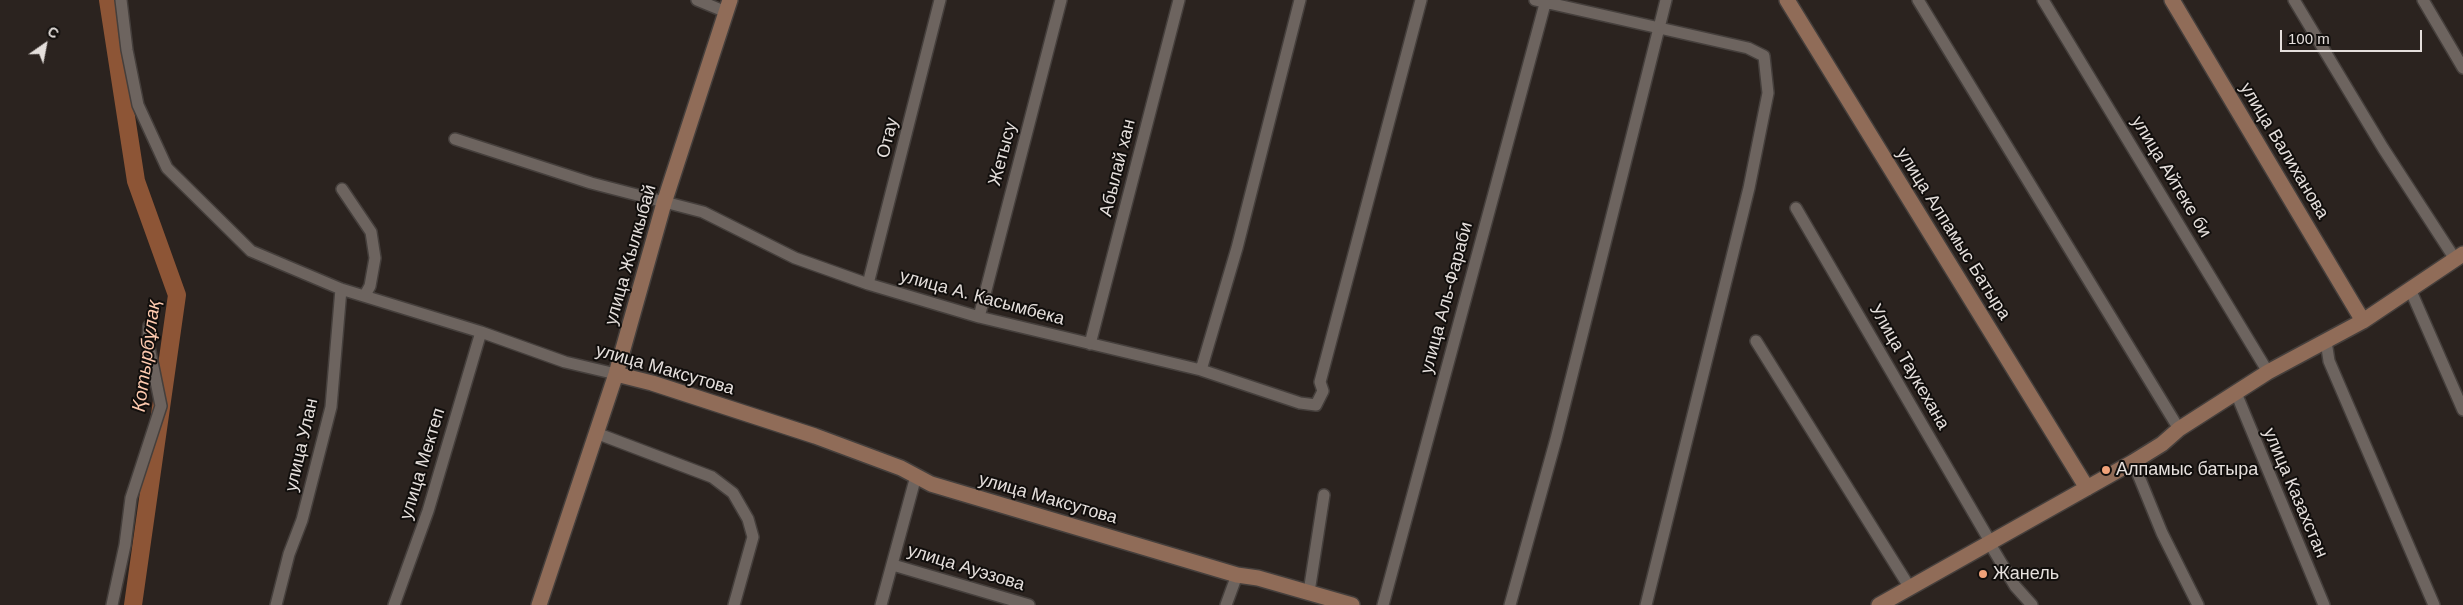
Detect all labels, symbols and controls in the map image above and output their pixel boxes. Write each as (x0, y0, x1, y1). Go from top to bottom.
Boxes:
north arrow (20, 20, 70, 70)
scale bar (2283, 20, 2426, 52)
text: С (45, 23, 62, 42)
text: 100 m (2288, 30, 2330, 47)
street label: улица Валиханова (2235, 79, 2333, 223)
street label: улица Айтеке би (2126, 112, 2216, 242)
street label: Отау (873, 116, 903, 160)
street label: Абылай хан (1095, 117, 1141, 219)
street label: Жетысу (984, 120, 1022, 188)
street label: улица Алпамыс Батыра (1891, 144, 2015, 324)
street label: улица Жылкыбай (601, 182, 661, 328)
street label: улица Аль-Фараби (1416, 220, 1478, 376)
street label: улица А. Касымбека (897, 266, 1067, 330)
water label: Қотырбұлақ (128, 299, 166, 413)
street label: Улица Таукехана (1864, 300, 1954, 434)
street label: улица Максутова (593, 340, 737, 400)
street label: улица Улан (281, 396, 323, 494)
street label: улица Мектеп (396, 406, 450, 522)
street label: улица Казахстан (2258, 425, 2332, 561)
place label: Алпамыс батыра (2116, 459, 2258, 481)
marker: Алпамыс батыра (2100, 464, 2112, 476)
street label: улица Максутова (976, 469, 1120, 529)
street label: улица Ауэзова (905, 540, 1027, 596)
place label: Жанель (1993, 563, 2059, 585)
marker: Жанель (1977, 568, 1989, 580)

